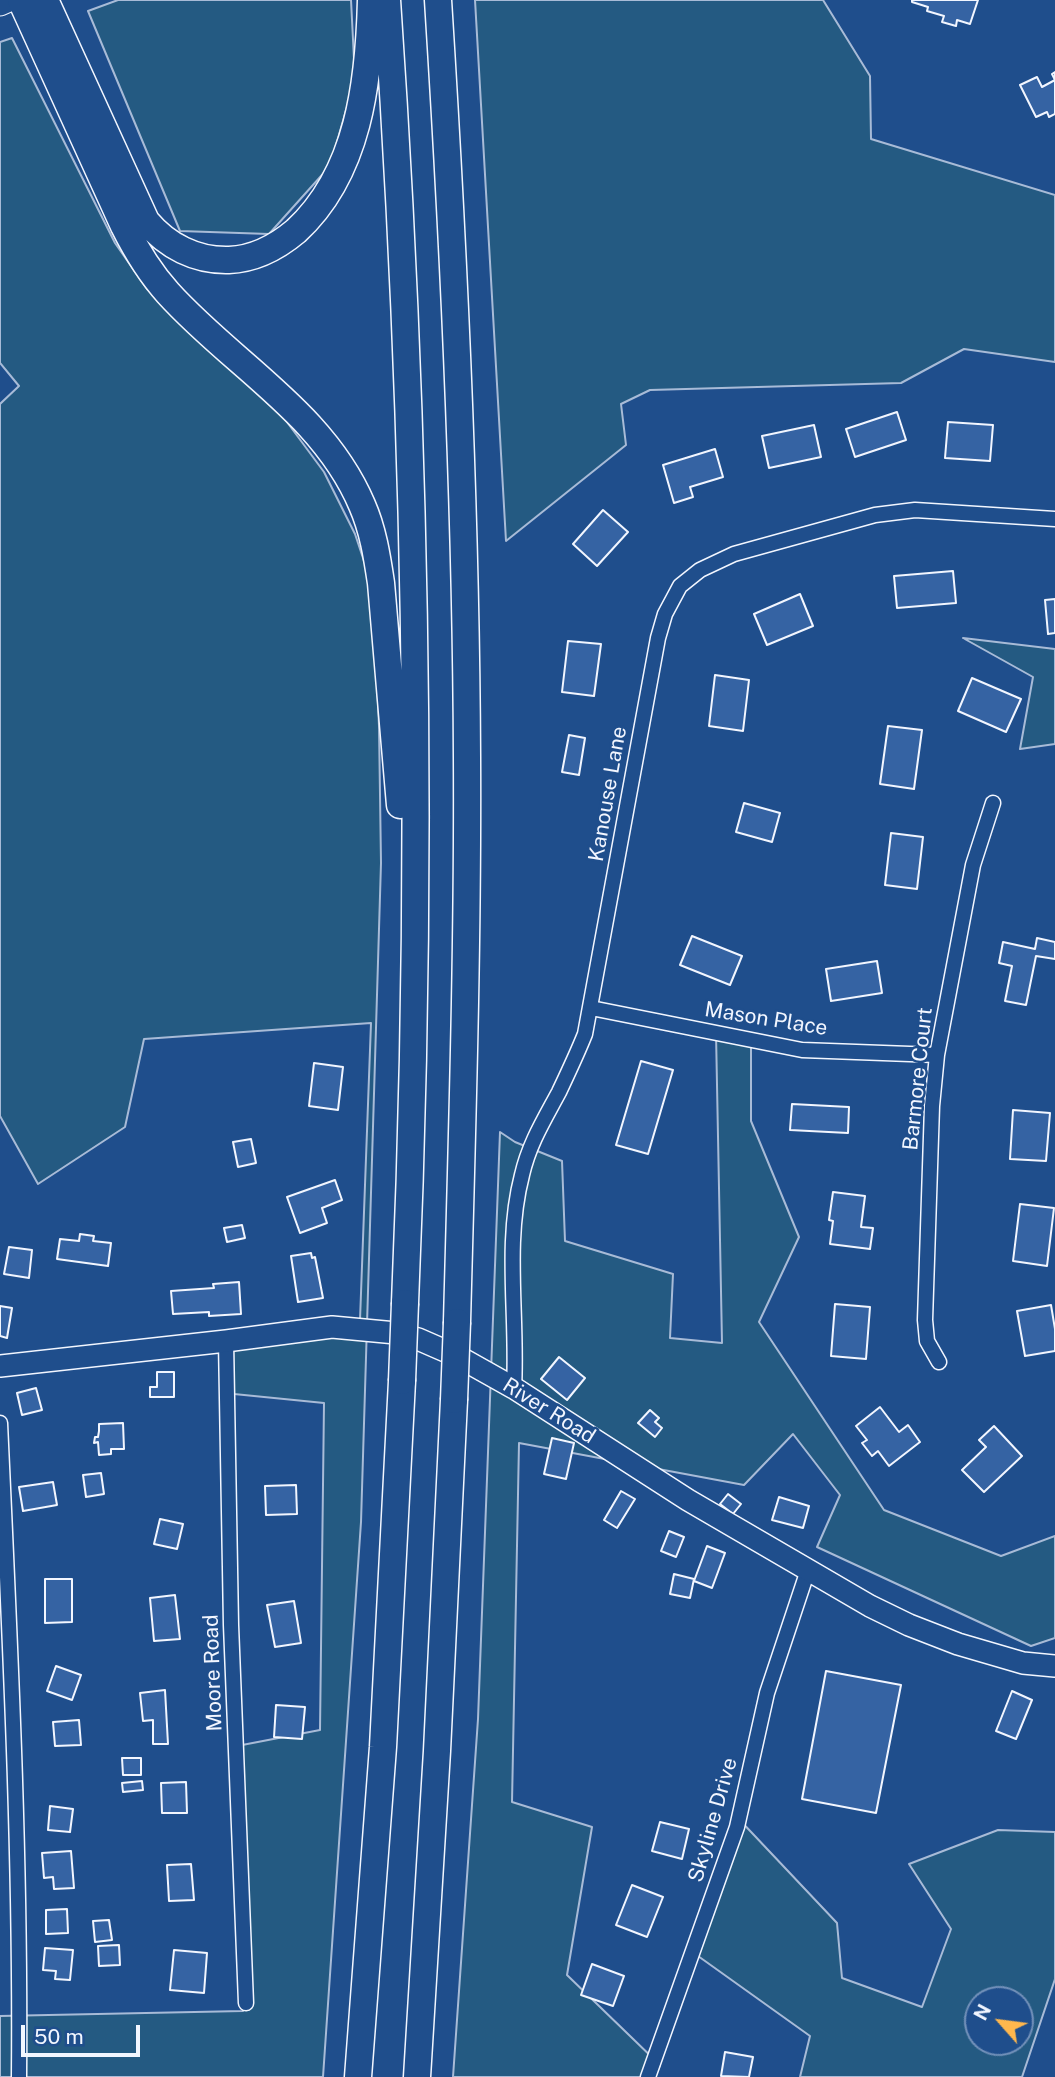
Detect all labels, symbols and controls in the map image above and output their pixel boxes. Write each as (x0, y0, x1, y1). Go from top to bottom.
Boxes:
street label: Kanouse Lane (584, 724, 632, 864)
street label: Mason Place (703, 997, 829, 1041)
street label: Barmore Court (898, 1006, 938, 1152)
street label: River Road (498, 1373, 600, 1449)
street label: Moore Road (198, 1614, 228, 1732)
street label: Skyline Drive (683, 1755, 743, 1885)
north arrow (964, 1986, 1034, 2056)
text: N (969, 2000, 995, 2024)
scale bar (24, 2010, 144, 2054)
text: 50 m (34, 2024, 84, 2049)

